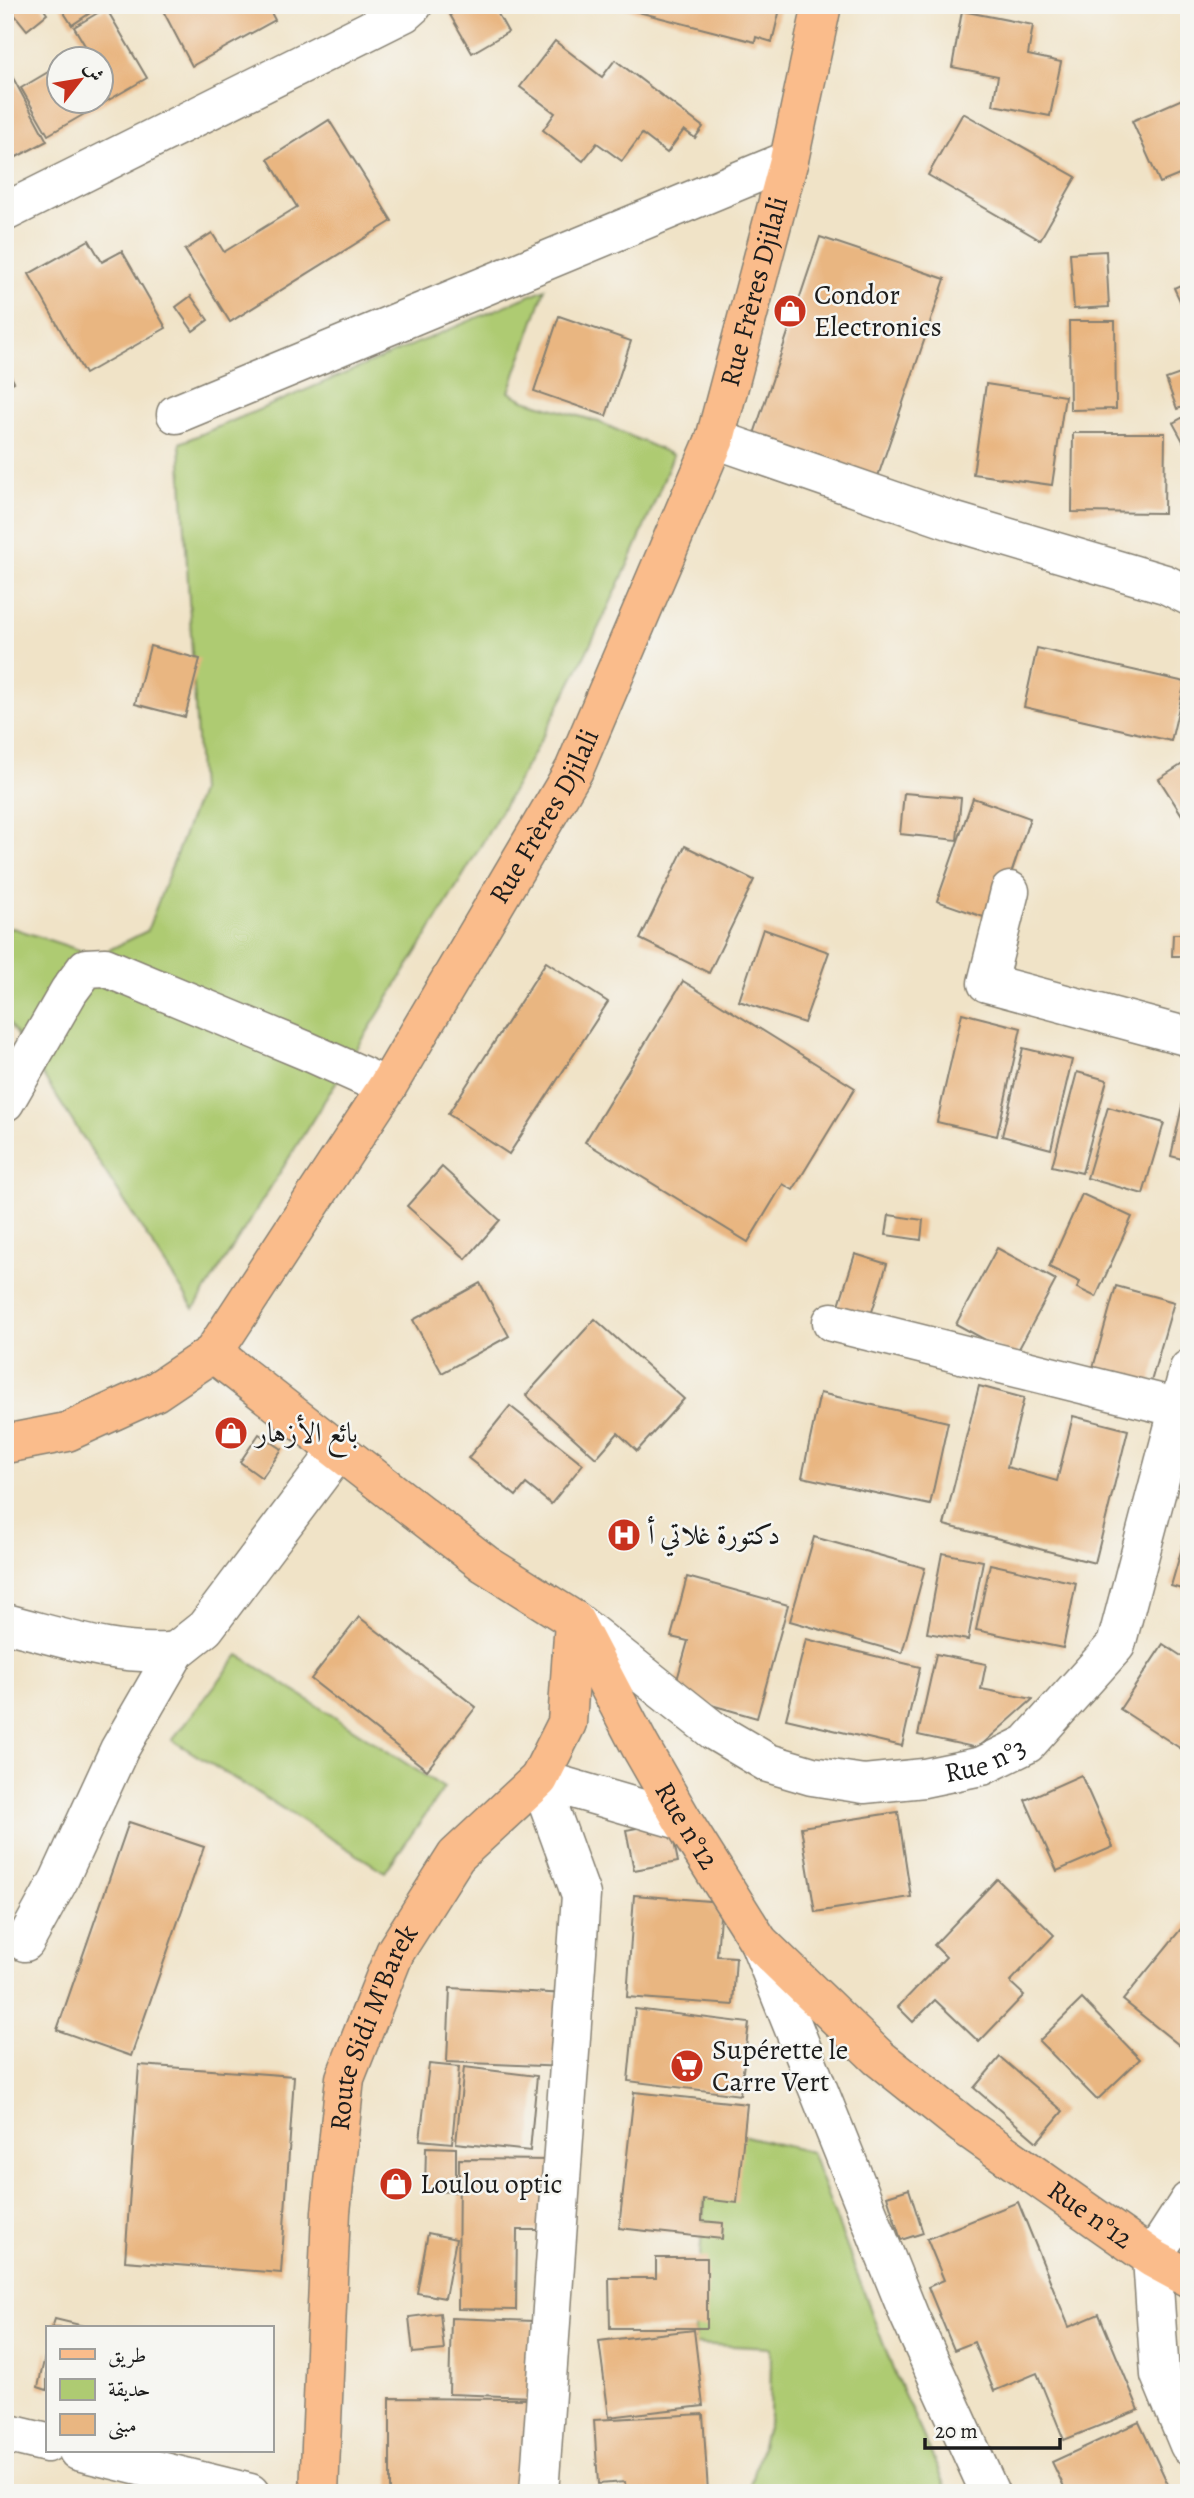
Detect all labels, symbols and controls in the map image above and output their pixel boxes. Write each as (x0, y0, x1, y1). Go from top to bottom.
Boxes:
north arrow (46, 46, 116, 116)
text: ش (78, 57, 110, 87)
street label: Rue Frères Djilali (711, 192, 798, 391)
place label: Condor Electronics (814, 276, 942, 346)
shop icon: Condor Electronics (771, 292, 809, 330)
street label: Rue Frères Djilali (480, 723, 608, 911)
shop icon: بائع الأزهار (212, 1414, 250, 1452)
place label: بائع الأزهار (253, 1414, 358, 1458)
place label: دكتورة غلاتي أ (648, 1515, 780, 1557)
hospital icon: دكتورة غلاتي أ (605, 1516, 643, 1554)
street label: Rue n°3 (941, 1728, 1033, 1792)
street label: Rue n°12 (646, 1775, 728, 1877)
street label: Route Sidi M'Barek (321, 1917, 427, 2133)
place label: Supérette le Carre Vert (712, 2031, 848, 2101)
supermarket icon: Supérette le Carre Vert (668, 2047, 706, 2085)
shop icon: Loulou optic (377, 2165, 415, 2203)
place label: Loulou optic (420, 2165, 563, 2203)
street label: Rue n°12 (1040, 2171, 1141, 2258)
legend (46, 2326, 273, 2452)
text: طريق (108, 2341, 146, 2369)
text: حديقة (108, 2375, 151, 2403)
scale bar (925, 2407, 1059, 2451)
text: مبنى (108, 2411, 137, 2440)
text: 20 m (935, 2417, 978, 2445)

